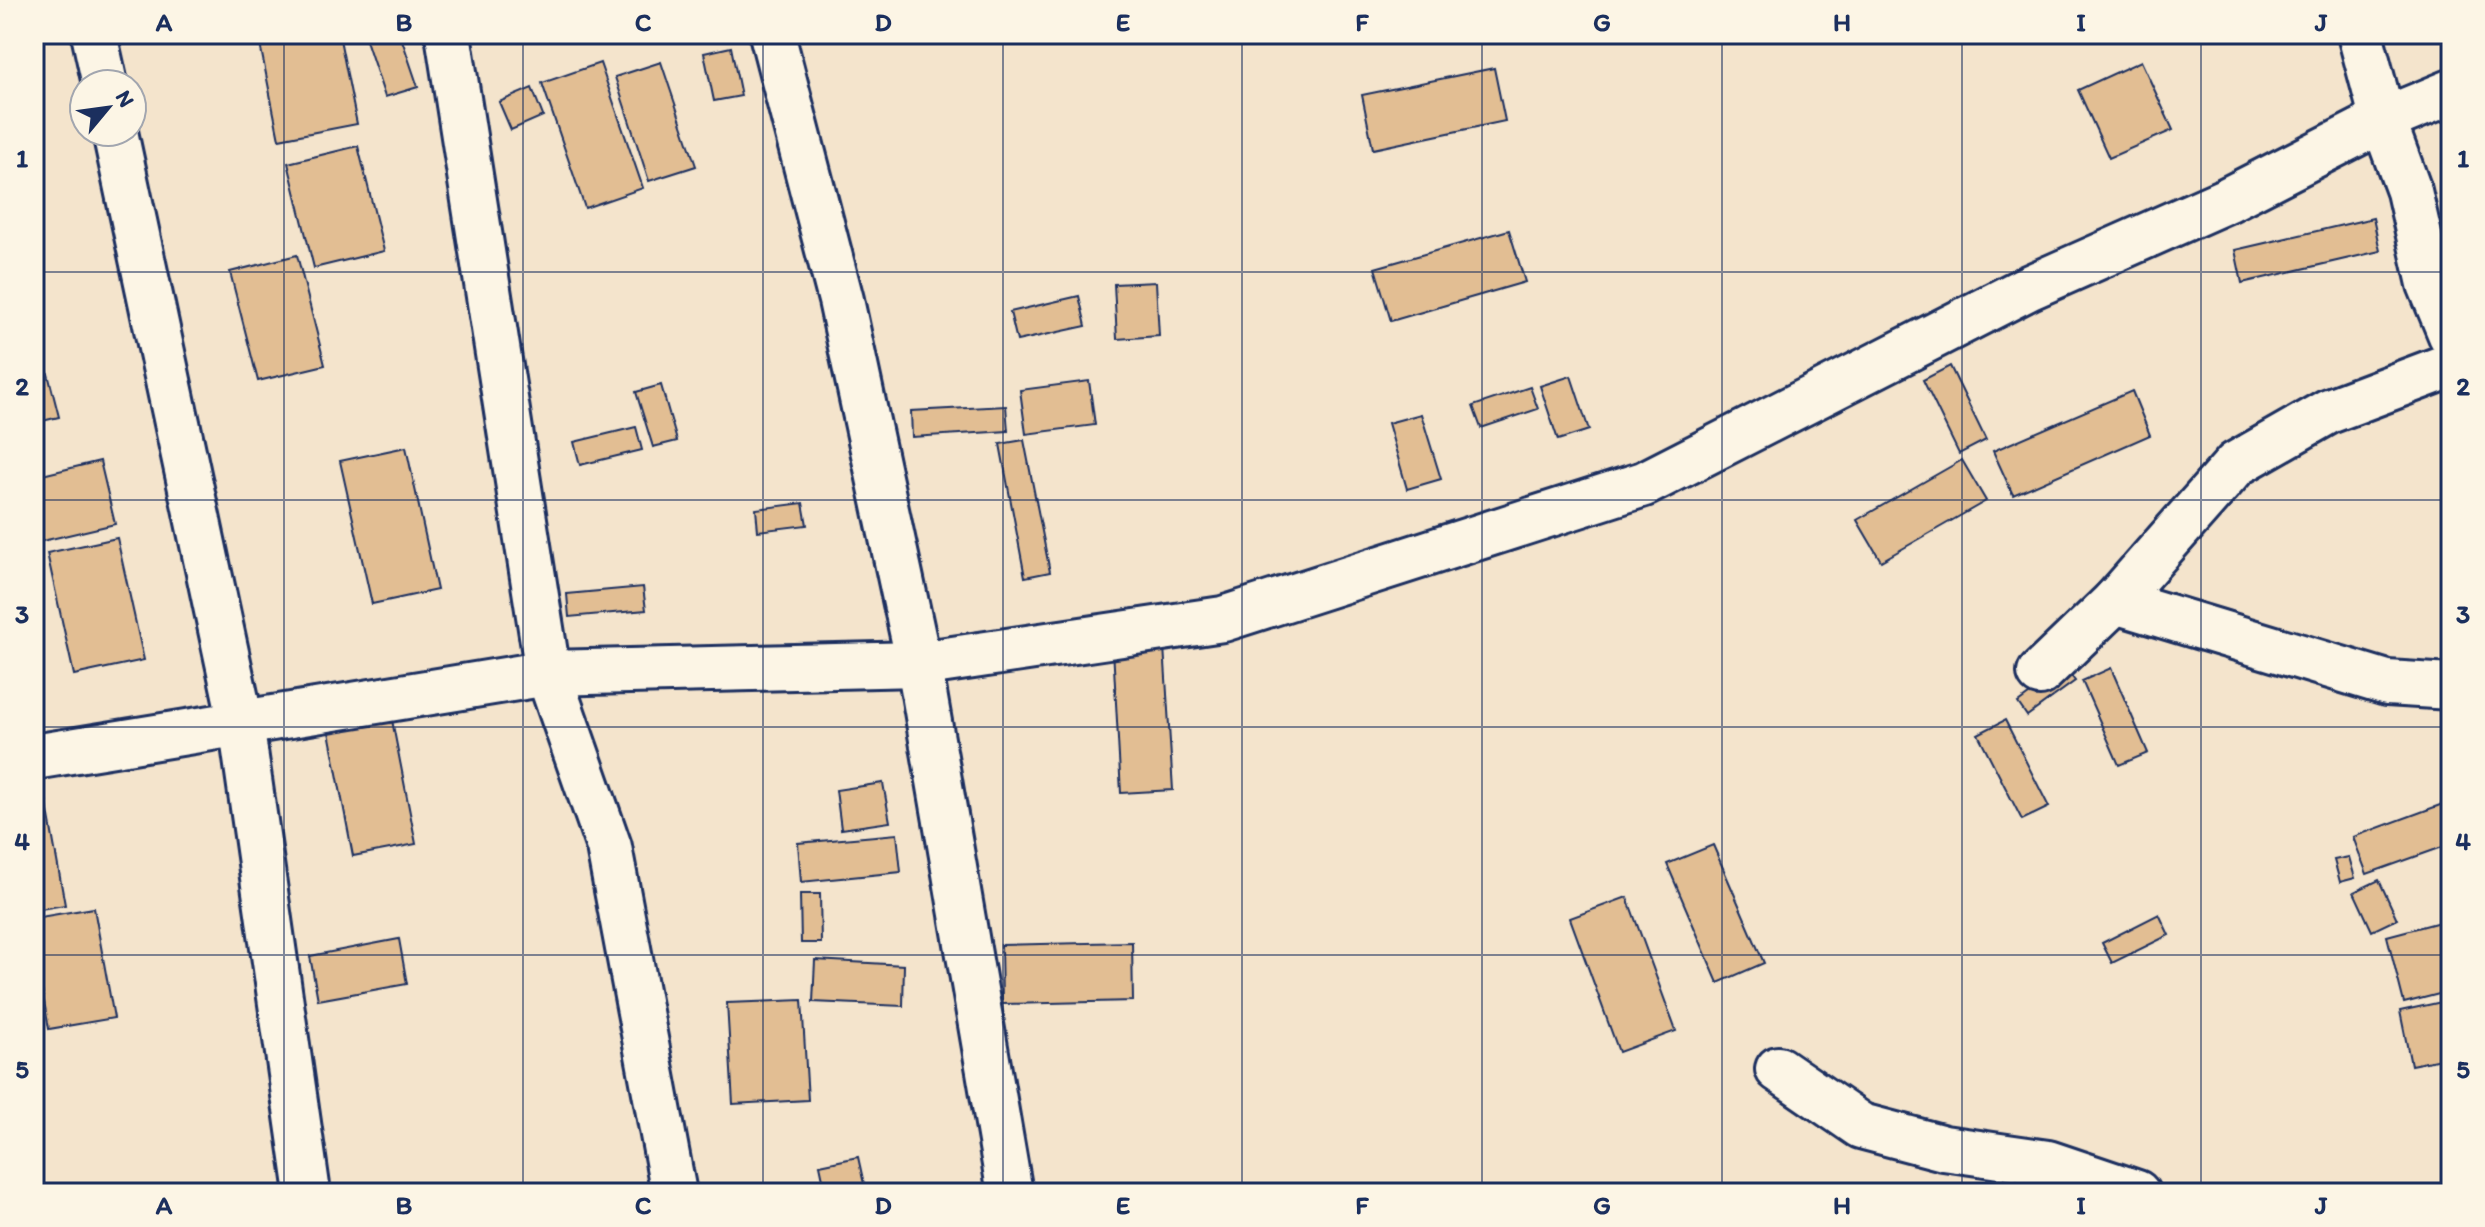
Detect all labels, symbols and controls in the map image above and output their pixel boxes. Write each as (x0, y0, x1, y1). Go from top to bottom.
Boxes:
text: A (155, 6, 173, 38)
text: B (396, 6, 413, 38)
text: C (635, 6, 652, 38)
text: D (874, 6, 892, 38)
text: E (1116, 6, 1130, 38)
text: F (1355, 6, 1369, 38)
text: G (1593, 6, 1611, 38)
text: H (1833, 6, 1851, 38)
text: I (2076, 6, 2086, 38)
text: J (2314, 6, 2328, 38)
north arrow (68, 68, 148, 148)
text: N (110, 86, 140, 112)
text: 1 (16, 142, 28, 174)
text: 1 (2457, 142, 2469, 174)
text: 2 (15, 370, 29, 402)
text: 2 (2456, 370, 2470, 402)
text: 3 (15, 598, 29, 630)
text: 3 (2456, 598, 2470, 630)
text: 4 (14, 825, 30, 857)
text: 4 (2455, 825, 2471, 857)
text: 5 (15, 1053, 29, 1085)
text: 5 (2456, 1053, 2470, 1085)
text: A (155, 1189, 173, 1221)
text: B (396, 1189, 413, 1221)
text: C (635, 1189, 652, 1221)
text: D (874, 1189, 892, 1221)
text: E (1116, 1189, 1130, 1221)
text: F (1355, 1189, 1369, 1221)
text: G (1593, 1189, 1611, 1221)
text: H (1833, 1189, 1851, 1221)
text: I (2076, 1189, 2086, 1221)
text: J (2314, 1189, 2328, 1221)

